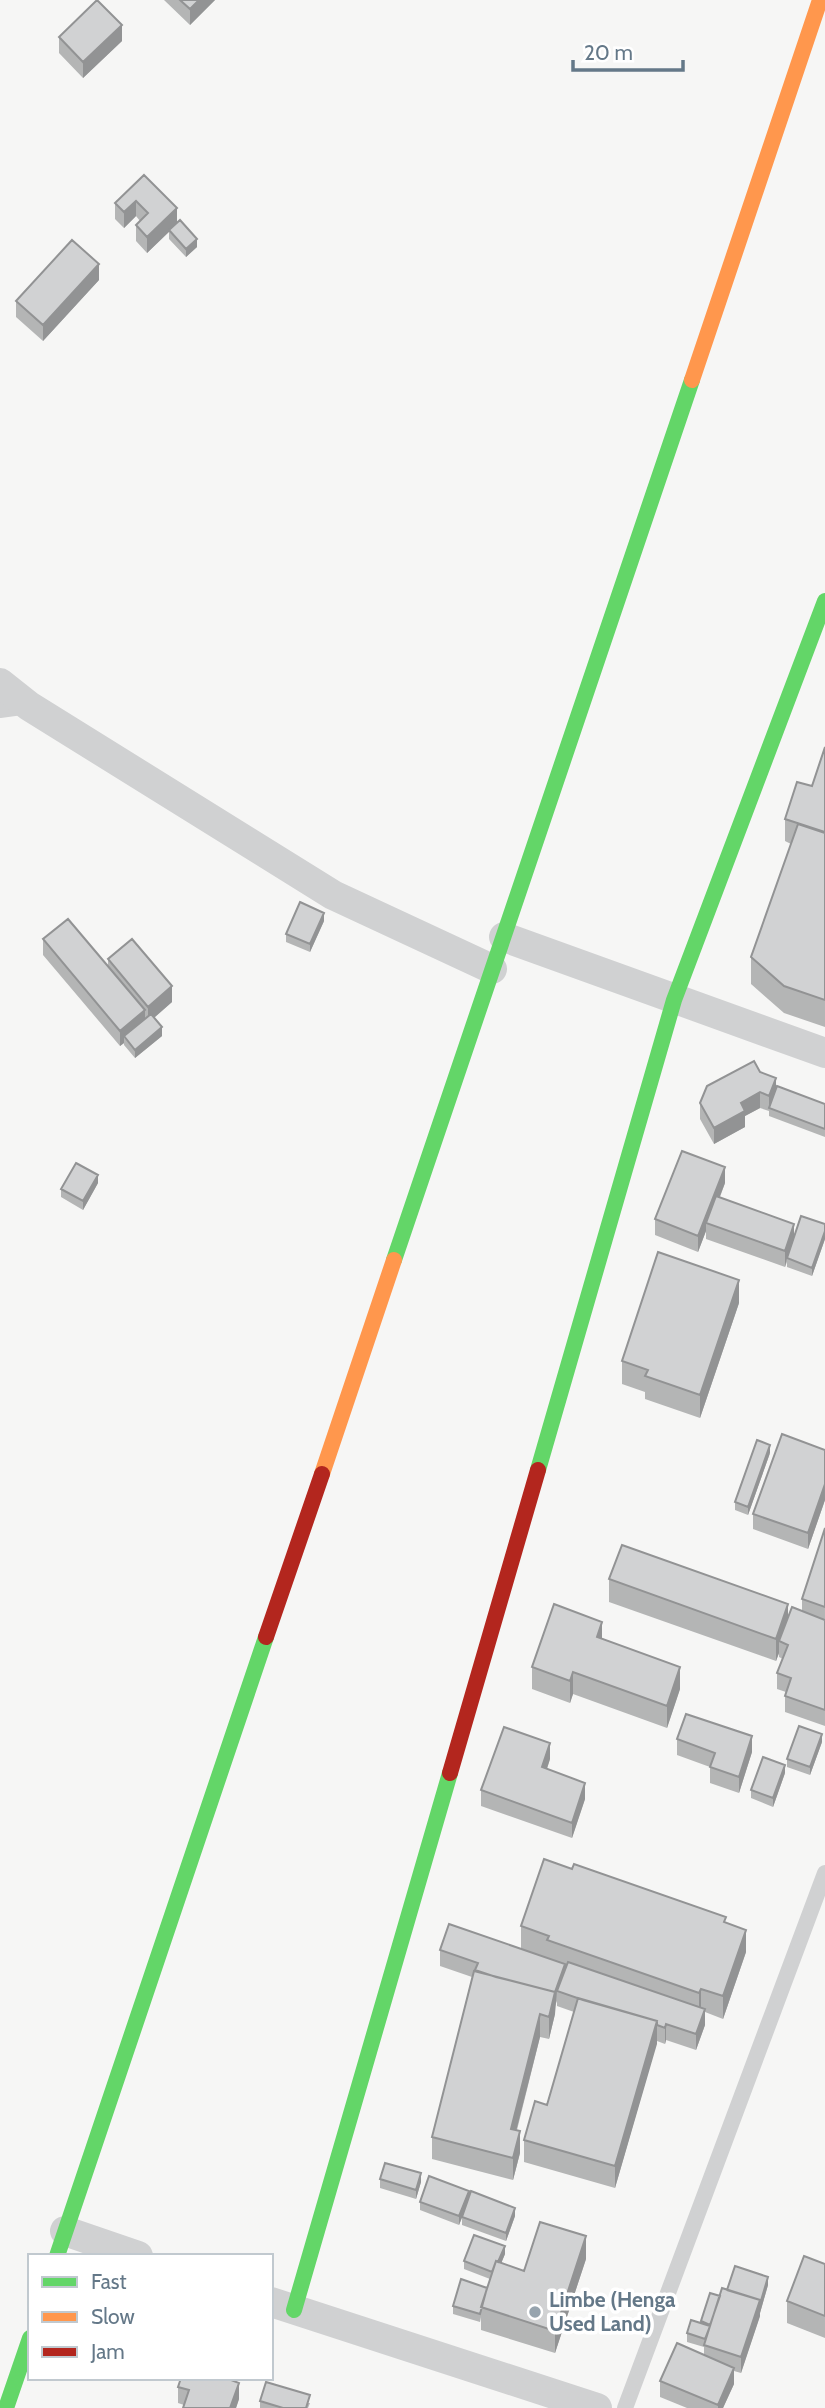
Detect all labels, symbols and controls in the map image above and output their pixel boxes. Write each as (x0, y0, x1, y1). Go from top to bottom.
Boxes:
scale bar (573, 28, 683, 72)
text: 20 m (584, 40, 633, 65)
legend (28, 2254, 273, 2380)
text: Fast (91, 2269, 127, 2294)
place label: Limbe (Henga Used Land) (549, 2287, 676, 2336)
text: Slow (91, 2304, 135, 2329)
marker: Limbe (Henga Used Land) (527, 2304, 543, 2320)
text: Jam (90, 2339, 125, 2364)

